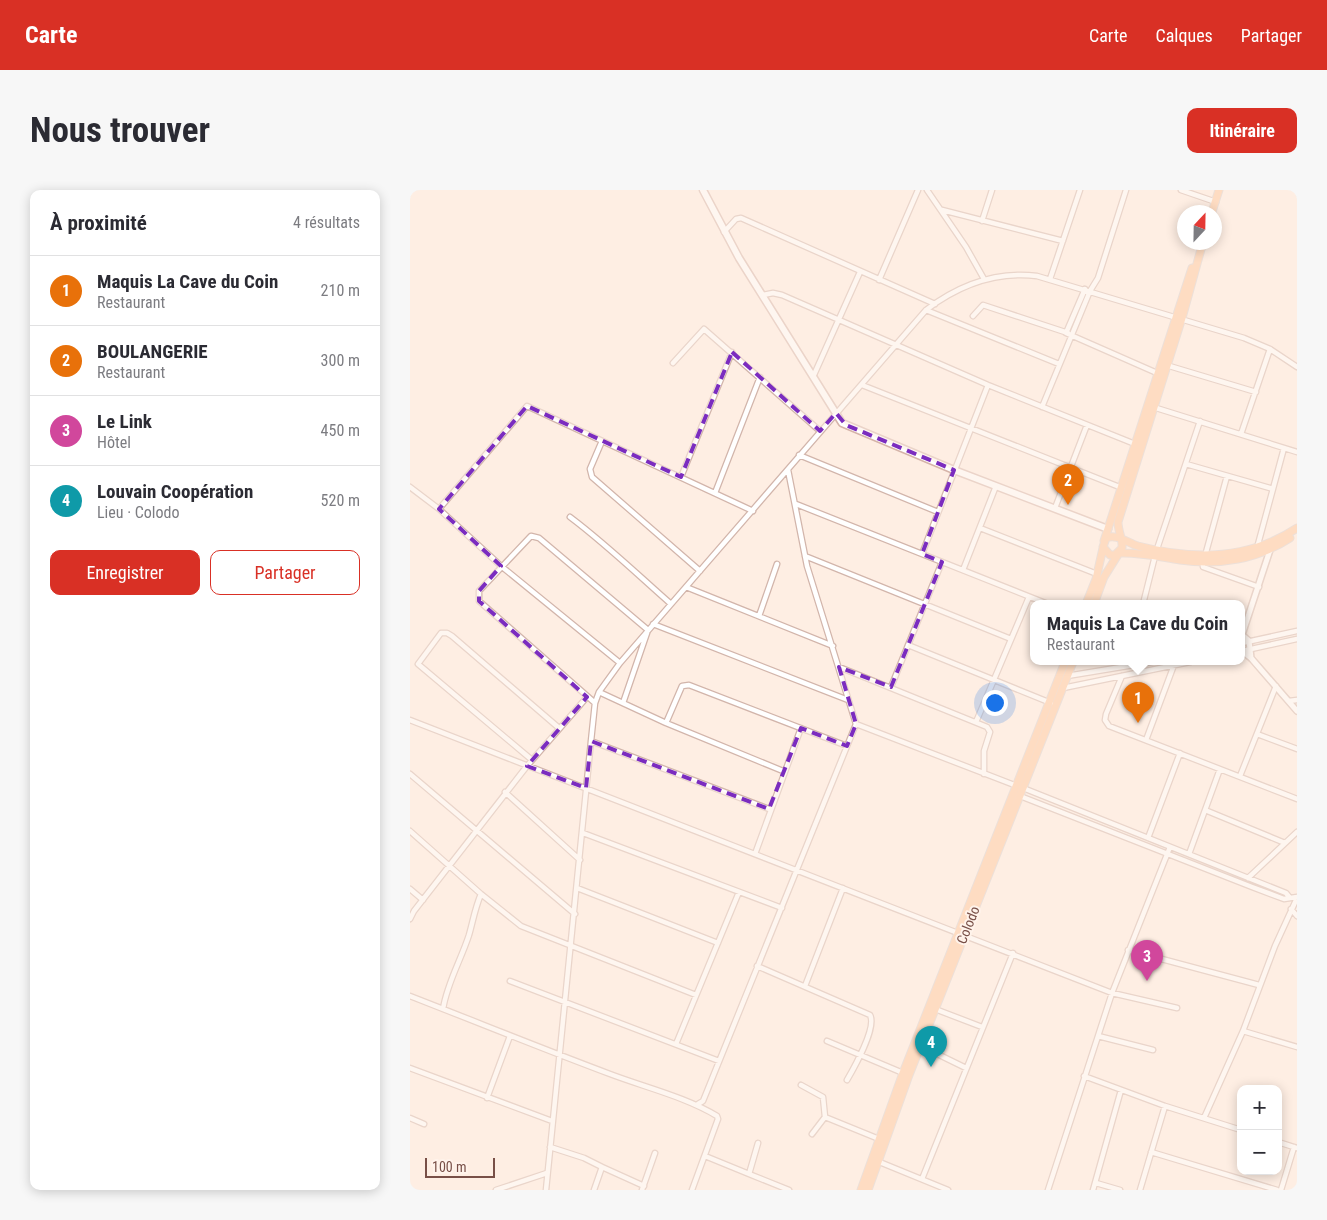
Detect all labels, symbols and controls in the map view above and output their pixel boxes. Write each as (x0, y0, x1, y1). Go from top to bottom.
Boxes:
text: Carte (25, 21, 77, 49)
text: Carte (1089, 25, 1128, 46)
text: Calques (1156, 25, 1213, 46)
text: Partager (1241, 25, 1302, 46)
button: Itinéraire (1187, 108, 1297, 153)
text: Nous trouver (30, 110, 210, 151)
north arrow (1177, 205, 1222, 250)
text: À proximité (50, 211, 147, 235)
text: 4 résultats (293, 213, 360, 232)
text: Maquis La Cave du Coin (97, 270, 278, 293)
text: 1 (62, 281, 70, 300)
text: 210 m (321, 281, 360, 300)
text: Restaurant (97, 293, 165, 312)
text: BOULANGERIE (97, 340, 208, 363)
text: 2 (62, 351, 70, 370)
text: 300 m (321, 351, 360, 370)
text: Restaurant (97, 363, 165, 382)
text: Le Link (97, 410, 152, 433)
text: 3 (62, 421, 70, 440)
text: 450 m (321, 421, 360, 440)
text: Hôtel (97, 433, 131, 452)
pin: 2 (1052, 464, 1084, 505)
text: Louvain Coopération (97, 480, 253, 503)
text: 4 (62, 491, 70, 510)
text: 520 m (321, 491, 360, 510)
text: Lieu · Colodo (97, 503, 180, 522)
button: Enregistrer (50, 550, 200, 595)
button: Partager (210, 550, 360, 595)
popup (1030, 600, 1245, 665)
text: Maquis La Cave du Coin (1047, 612, 1228, 635)
text: Restaurant (1047, 635, 1115, 654)
pin: 1 (1122, 682, 1154, 723)
your location (982, 690, 1008, 716)
street label: Colodo (953, 904, 983, 946)
pin: 3 (1131, 940, 1163, 981)
pin: 4 (915, 1026, 947, 1067)
map controls (1237, 1085, 1282, 1175)
button: + (1237, 1085, 1282, 1130)
button: − (1237, 1130, 1282, 1175)
scale bar (425, 1155, 495, 1178)
text: 100 m (432, 1159, 467, 1175)

